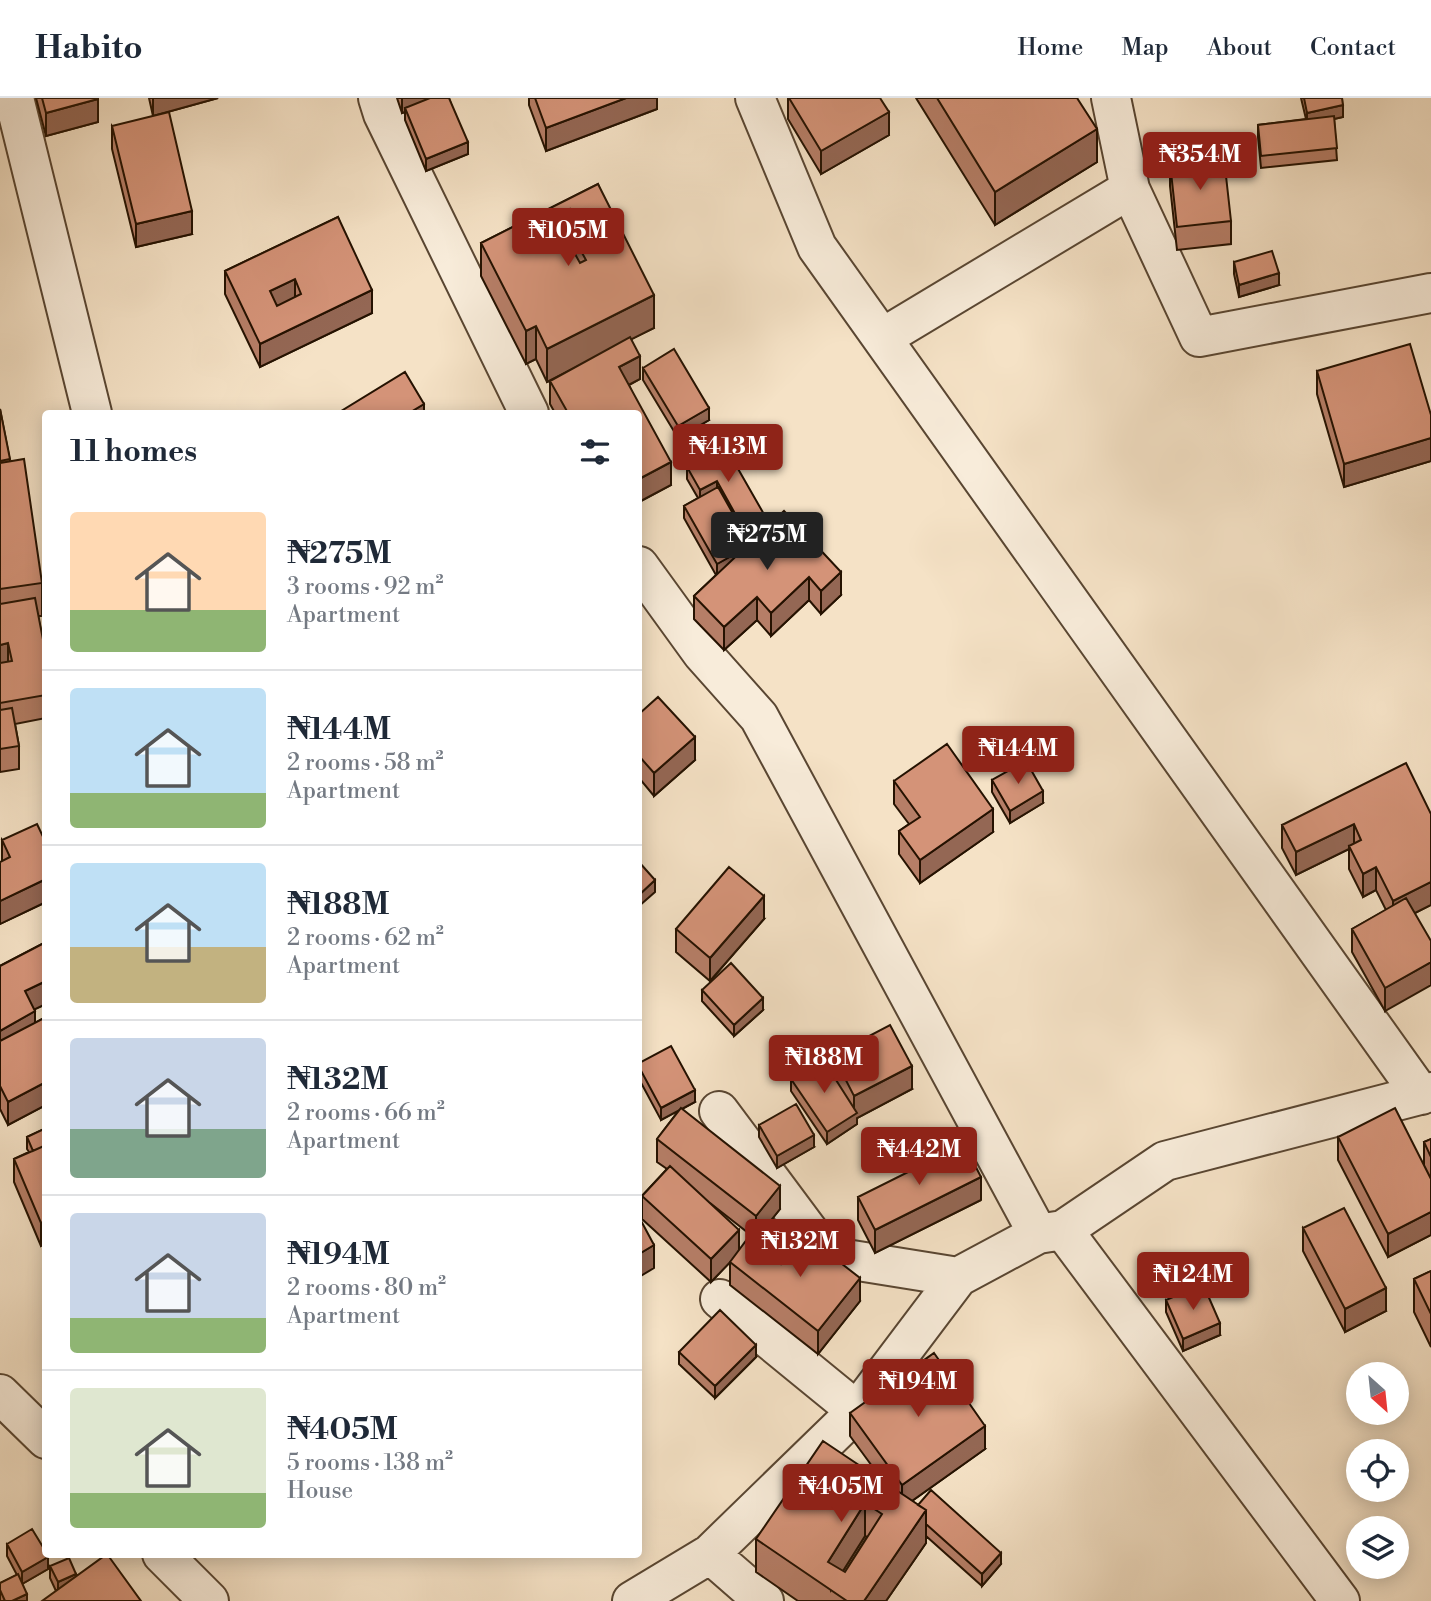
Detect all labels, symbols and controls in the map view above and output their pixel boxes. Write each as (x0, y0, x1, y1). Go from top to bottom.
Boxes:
text: Habito (35, 28, 143, 69)
text: Home (1018, 33, 1083, 63)
text: Map (1121, 33, 1169, 63)
text: About (1207, 33, 1272, 63)
text: Contact (1310, 33, 1396, 63)
pin: ₦354M (1151, 132, 1249, 192)
text: ₦354M (1159, 141, 1241, 169)
pin: ₦105M (519, 208, 617, 268)
text: ₦105M (528, 217, 608, 245)
pin: ₦413M (679, 424, 777, 484)
text: 11 homes (70, 433, 197, 471)
icon: filters (576, 433, 614, 471)
text: ₦413M (689, 433, 767, 461)
pin: ₦275M (718, 512, 816, 572)
text: ₦275M (727, 521, 807, 549)
text: ₦275M (287, 535, 391, 573)
icon: home (126, 540, 210, 624)
text: 3 rooms · 92 m² (287, 573, 443, 601)
text: Apartment (287, 601, 400, 629)
text: ₦144M (287, 711, 391, 749)
icon: home (126, 716, 210, 800)
pin: ₦144M (969, 726, 1067, 786)
text: ₦144M (978, 735, 1058, 763)
text: 2 rooms · 58 m² (287, 749, 444, 777)
text: Apartment (287, 777, 400, 805)
text: ₦188M (287, 886, 389, 924)
icon: home (126, 891, 210, 975)
text: 2 rooms · 62 m² (287, 924, 444, 952)
text: Apartment (287, 952, 400, 980)
pin: ₦188M (775, 1035, 873, 1095)
text: ₦188M (785, 1044, 863, 1072)
text: ₦132M (287, 1061, 388, 1099)
icon: home (126, 1066, 210, 1150)
text: 2 rooms · 66 m² (287, 1099, 445, 1127)
text: Apartment (287, 1127, 400, 1155)
pin: ₦442M (870, 1128, 968, 1187)
text: ₦442M (877, 1136, 961, 1164)
pin: ₦132M (751, 1220, 849, 1279)
text: ₦132M (761, 1228, 839, 1256)
text: ₦194M (287, 1236, 390, 1274)
icon: home (126, 1241, 210, 1325)
pin: ₦124M (1144, 1252, 1242, 1312)
text: ₦124M (1153, 1261, 1233, 1289)
text: 2 rooms · 80 m² (287, 1274, 446, 1302)
text: Apartment (287, 1302, 400, 1330)
pin: ₦194M (869, 1360, 967, 1419)
north arrow (1346, 1362, 1409, 1424)
map controls (1346, 1362, 1409, 1579)
text: ₦194M (879, 1368, 957, 1396)
text: ₦405M (287, 1411, 398, 1449)
icon: home (126, 1416, 210, 1500)
button: locate (1346, 1439, 1409, 1502)
text: 5 rooms · 138 m² (287, 1449, 453, 1477)
pin: ₦405M (792, 1464, 890, 1524)
text: ₦405M (799, 1473, 883, 1501)
text: House (287, 1477, 353, 1505)
button: layers (1346, 1516, 1409, 1579)

